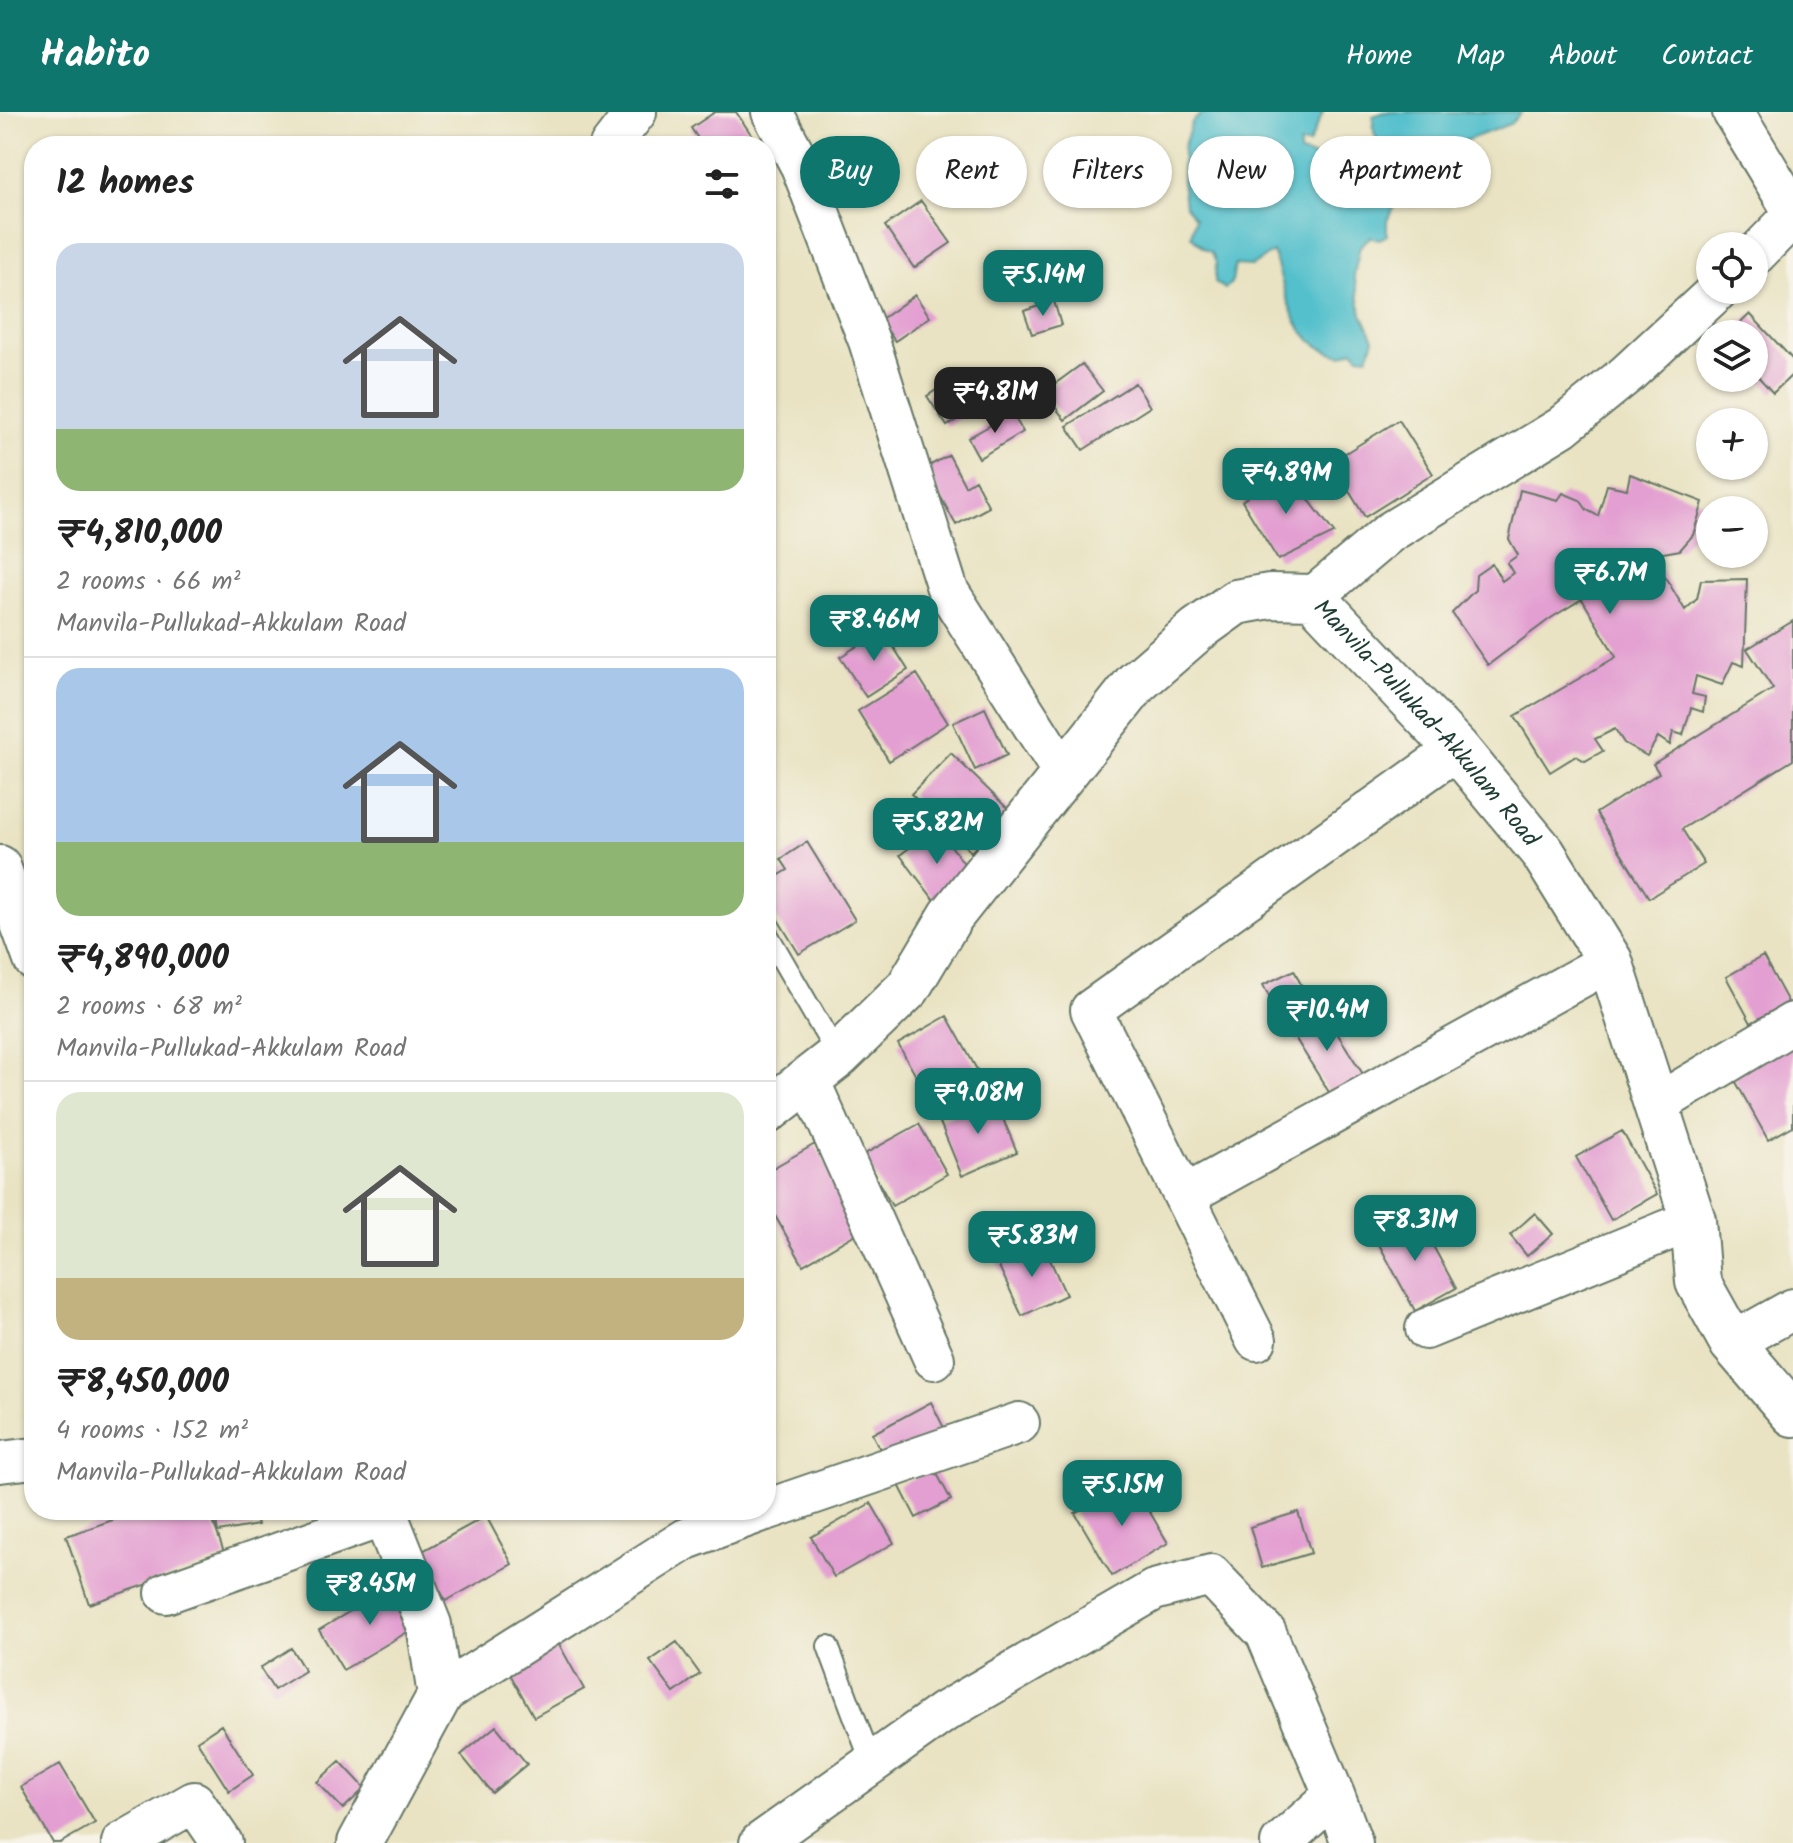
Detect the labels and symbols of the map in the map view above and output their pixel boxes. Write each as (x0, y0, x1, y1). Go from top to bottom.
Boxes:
pin: ₹5.14M (978, 250, 1108, 318)
pin: ₹4.81M (930, 367, 1060, 435)
pin: ₹4.89M (1221, 448, 1351, 516)
pin: ₹6.7M (1554, 548, 1666, 616)
street label: Manvila-Pullukad-Akkulam Road (1303, 590, 1549, 857)
pin: ₹8.46M (809, 595, 939, 663)
pin: ₹5.82M (872, 798, 1002, 866)
pin: ₹10.4M (1262, 985, 1392, 1053)
pin: ₹9.08M (913, 1068, 1043, 1136)
pin: ₹8.31M (1350, 1195, 1480, 1263)
pin: ₹5.83M (967, 1211, 1097, 1279)
pin: ₹5.15M (1057, 1460, 1187, 1528)
pin: ₹8.45M (305, 1559, 435, 1627)

